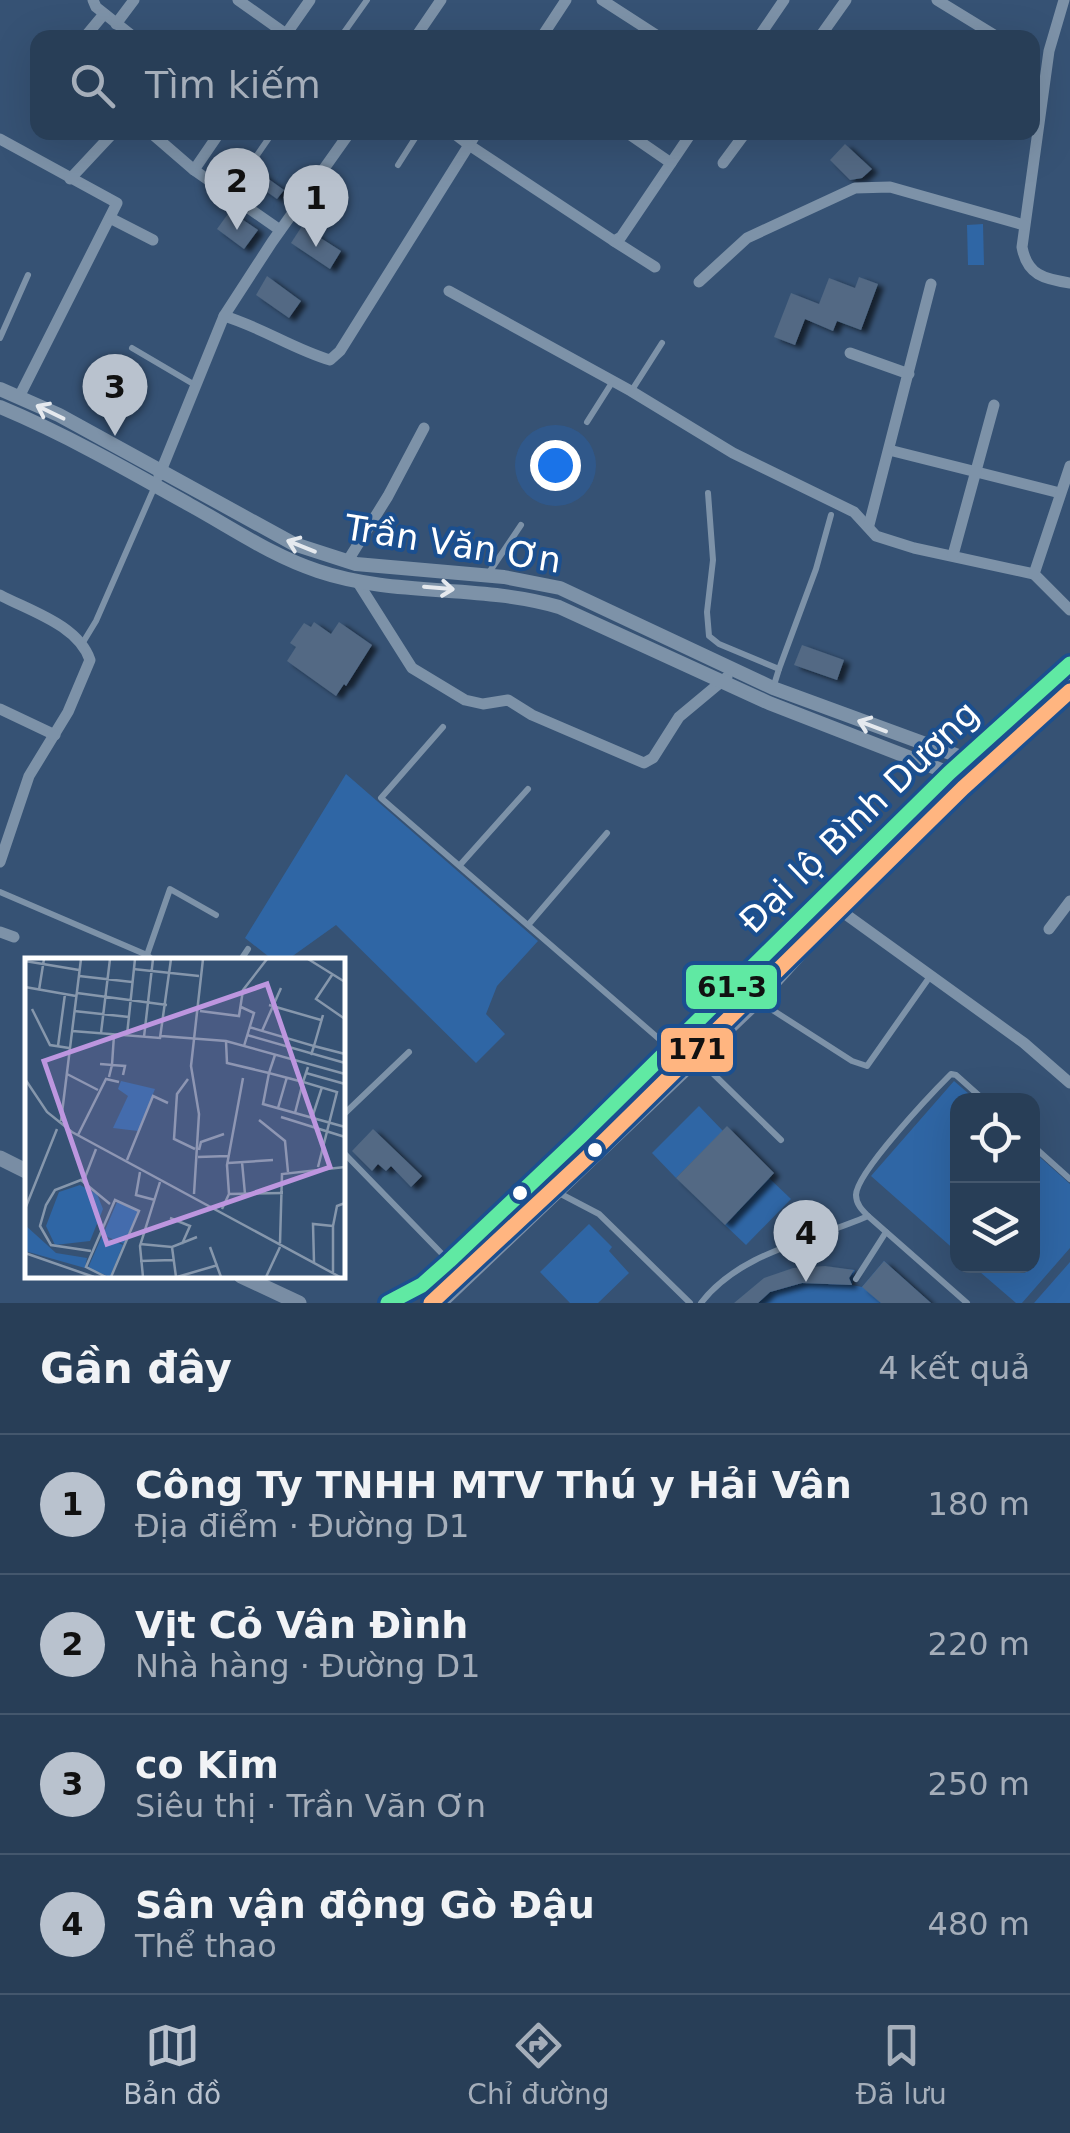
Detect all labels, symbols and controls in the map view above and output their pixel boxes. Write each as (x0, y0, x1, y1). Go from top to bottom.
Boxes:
search box (30, 30, 1040, 140)
icon: search (65, 58, 120, 113)
text: Tìm kiếm (145, 63, 321, 107)
pin: 2 (204, 148, 270, 230)
pin: 1 (284, 164, 348, 247)
pin: 3 (82, 354, 148, 436)
one-way arrow (36, 401, 66, 420)
your location (530, 440, 581, 491)
street label: Trần Văn Ơn (341, 507, 564, 581)
one-way arrow (287, 536, 317, 554)
one-way arrow (423, 579, 455, 598)
street label: Đại lộ Bình Dương (732, 693, 986, 941)
one-way arrow (858, 716, 889, 734)
inset map (25, 958, 345, 1278)
line badge: 61-3 (684, 963, 779, 1011)
text: 61-3 (697, 971, 767, 1004)
line badge: 171 (659, 1026, 735, 1074)
text: 171 (668, 1033, 726, 1066)
map controls (950, 1093, 1040, 1273)
button: locate (950, 1093, 1040, 1183)
unlabelled marker (585, 1140, 605, 1160)
unlabelled marker (510, 1183, 530, 1203)
button: layers (950, 1183, 1040, 1273)
pin: 4 (774, 1200, 838, 1282)
text: Gần đây (40, 1344, 232, 1393)
text: 4 kết quả (878, 1349, 1030, 1387)
text: Công Ty TNHH MTV Thú y Hải Vân (135, 1463, 852, 1507)
text: 1 (61, 1485, 84, 1523)
text: 180 m (928, 1485, 1030, 1523)
text: Địa điểm · Đường D1 (135, 1507, 469, 1545)
text: Vịt Cỏ Vân Đình (135, 1603, 468, 1647)
text: 2 (61, 1625, 84, 1663)
text: 220 m (928, 1625, 1030, 1663)
text: Nhà hàng · Đường D1 (135, 1647, 480, 1685)
text: co Kim (135, 1743, 279, 1787)
text: 3 (61, 1765, 84, 1803)
text: 250 m (928, 1765, 1030, 1803)
text: Siêu thị · Trần Văn Ơn (135, 1787, 486, 1825)
text: Sân vận động Gò Đậu (135, 1883, 595, 1927)
text: 4 (61, 1905, 84, 1943)
text: 480 m (928, 1905, 1030, 1943)
text: Thể thao (135, 1927, 277, 1965)
tab: Bản đồ (123, 2018, 221, 2111)
tab: Chỉ đường (467, 2018, 610, 2111)
tab: Đã lưu (856, 2018, 947, 2111)

